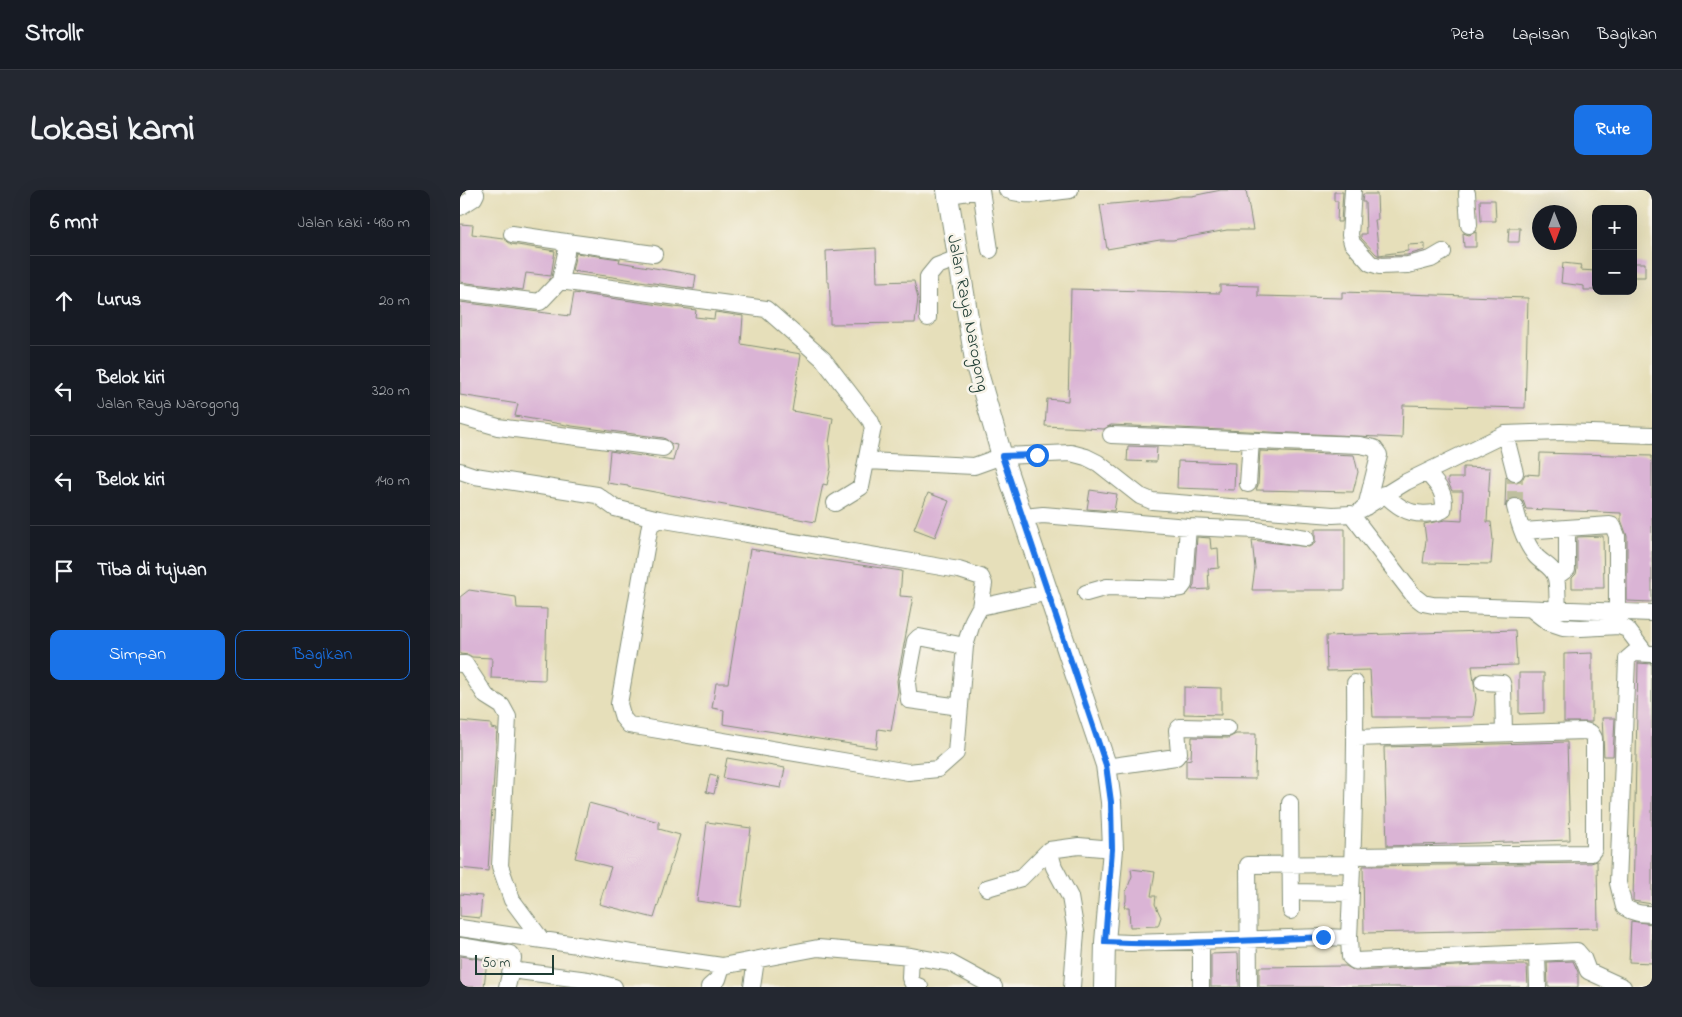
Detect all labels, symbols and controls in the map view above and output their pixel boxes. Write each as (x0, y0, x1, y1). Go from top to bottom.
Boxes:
text: Strollr (25, 17, 83, 52)
text: Peta (1451, 22, 1484, 48)
text: Lapisan (1512, 22, 1569, 48)
text: Bagikan (1597, 22, 1657, 48)
text: Lokasi kami (30, 105, 195, 156)
button: Rute (1574, 105, 1652, 155)
north arrow (1532, 205, 1577, 250)
map controls (1592, 205, 1637, 295)
button: + (1592, 205, 1637, 250)
text: 6 mnt (50, 208, 98, 238)
text: Jalan kaki · 480 m (297, 211, 410, 235)
street label: Jalan Raya Narogong (938, 232, 995, 394)
button: − (1592, 250, 1637, 295)
icon: ahead (50, 287, 78, 315)
text: Lurus (97, 287, 141, 314)
text: 20 m (379, 289, 410, 313)
text: Belok kiri (97, 365, 165, 392)
icon: left (50, 377, 78, 405)
text: 320 m (372, 379, 410, 403)
text: Jalan Raya Narogong (97, 392, 239, 416)
route start (1026, 444, 1049, 467)
icon: left (50, 467, 78, 495)
text: Belok kiri (97, 467, 165, 494)
text: 140 m (375, 469, 410, 493)
icon: arrive (50, 557, 78, 585)
text: Tiba di tujuan (97, 557, 207, 584)
button: Simpan (50, 630, 225, 680)
button: Bagikan (235, 630, 410, 680)
route end (1312, 926, 1335, 949)
scale bar (475, 952, 554, 975)
text: 50 m (482, 953, 510, 974)

